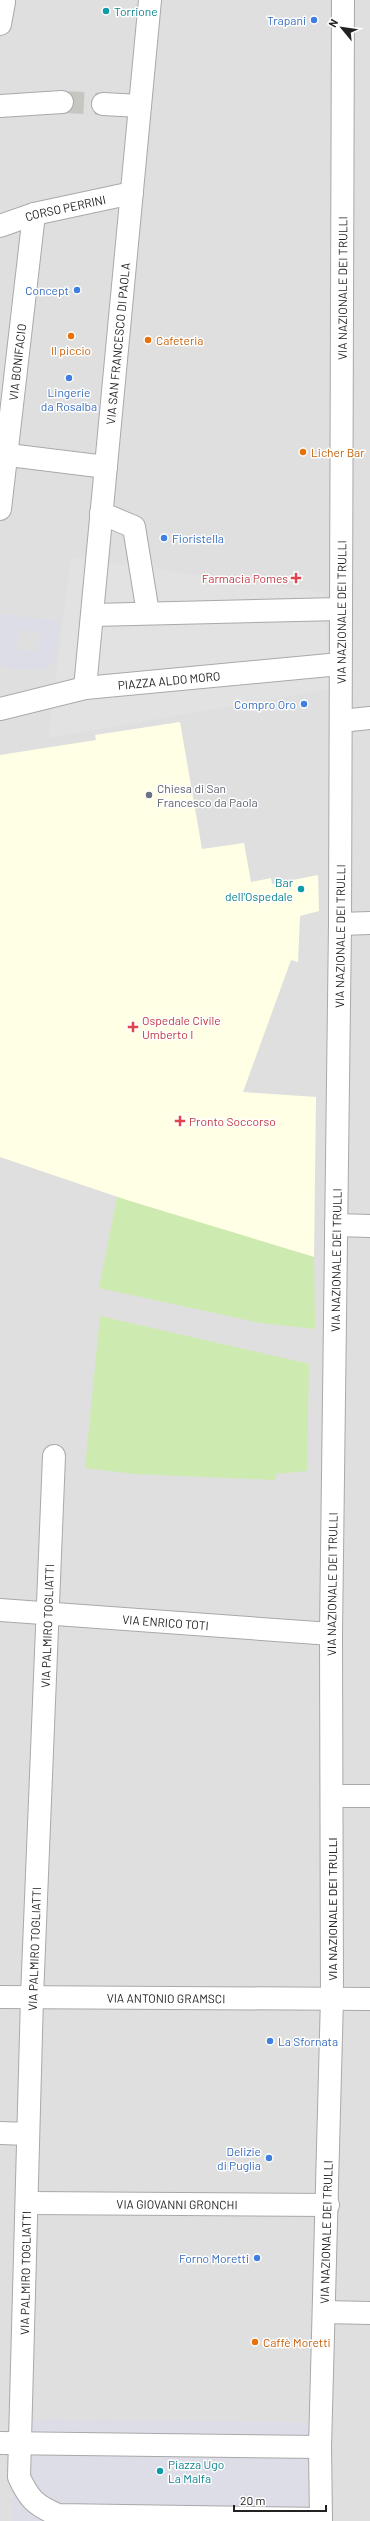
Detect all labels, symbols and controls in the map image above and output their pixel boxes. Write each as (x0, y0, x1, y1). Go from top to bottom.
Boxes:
place label: Torrione (114, 4, 158, 18)
marker: Torrione (101, 6, 111, 16)
north arrow (322, 8, 362, 48)
place label: Trapani (267, 13, 306, 27)
marker: Trapani (309, 15, 319, 25)
text: N (325, 17, 340, 29)
street label: CORSO PERRINI (23, 192, 107, 224)
street label: VIA NAZIONALE DEI TRULLI (335, 216, 349, 360)
street label: VIA SAN FRANCESCO DI PAOLA (103, 262, 132, 425)
place label: Concept (25, 283, 69, 297)
marker: Concept (72, 285, 82, 295)
street label: VIA BONIFACIO (6, 323, 28, 401)
marker: Il piccio (66, 331, 76, 341)
place label: Cafeteria (156, 333, 203, 347)
marker: Cafeteria (143, 335, 153, 345)
place label: Il piccio (51, 343, 91, 357)
marker: Lingerie da Rosalba (64, 373, 74, 383)
place label: Lingerie da Rosalba (41, 385, 97, 413)
place label: Licher Bar (311, 445, 365, 459)
marker: Licher Bar (298, 447, 308, 457)
place label: Fioristella (172, 531, 224, 545)
marker: Fioristella (159, 533, 169, 543)
street label: VIA NAZIONALE DEI TRULLI (334, 540, 348, 684)
place label: Farmacia Pomes (202, 571, 288, 585)
marker: Farmacia Pomes (291, 573, 301, 583)
street label: PIAZZA ALDO MORO (117, 668, 221, 692)
place label: Compro Oro (234, 697, 296, 711)
marker: Compro Oro (299, 699, 309, 709)
place label: Chiesa di San Francesco da Paola (157, 781, 258, 809)
marker: Chiesa di San Francesco da Paola (144, 790, 154, 800)
street label: VIA NAZIONALE DEI TRULLI (332, 864, 347, 1008)
place label: Bar dell'Ospedale (225, 875, 294, 903)
marker: Bar dell'Ospedale (296, 884, 306, 894)
place label: Ospedale Civile Umberto I (142, 1013, 221, 1041)
marker: Ospedale Civile Umberto I (127, 1021, 139, 1033)
place label: Pronto Soccorso (189, 1114, 276, 1128)
marker: Pronto Soccorso (174, 1115, 186, 1127)
street label: VIA NAZIONALE DEI TRULLI (328, 1188, 344, 1332)
street label: VIA NAZIONALE DEI TRULLI (324, 1512, 340, 1656)
street label: VIA PALMIRO TOGLIATTI (38, 1564, 56, 1688)
street label: VIA ENRICO TOTI (122, 1612, 209, 1632)
street label: VIA NAZIONALE DEI TRULLI (325, 1837, 339, 1981)
street label: VIA PALMIRO TOGLIATTI (25, 1887, 43, 2011)
street label: VIA ANTONIO GRAMSCI (107, 1991, 225, 2005)
place label: La Sfornata (278, 2034, 338, 2048)
marker: La Sfornata (265, 2036, 275, 2046)
place label: Delizie di Puglia (217, 2144, 261, 2172)
marker: Delizie di Puglia (264, 2153, 274, 2163)
street label: VIA NAZIONALE DEI TRULLI (317, 2160, 335, 2304)
street label: VIA GIOVANNI GRONCHI (116, 2197, 238, 2211)
street label: VIA PALMIRO TOGLIATTI (17, 2211, 33, 2335)
place label: Forno Moretti (179, 2251, 249, 2265)
marker: Forno Moretti (252, 2253, 262, 2263)
place label: Caffè Moretti (263, 2335, 331, 2349)
marker: Caffè Moretti (250, 2337, 260, 2347)
place label: Piazza Ugo La Malfa (168, 2457, 224, 2485)
marker: Piazza Ugo La Malfa (155, 2466, 165, 2476)
scale bar (234, 2487, 326, 2513)
text: 20 m (240, 2493, 266, 2507)

